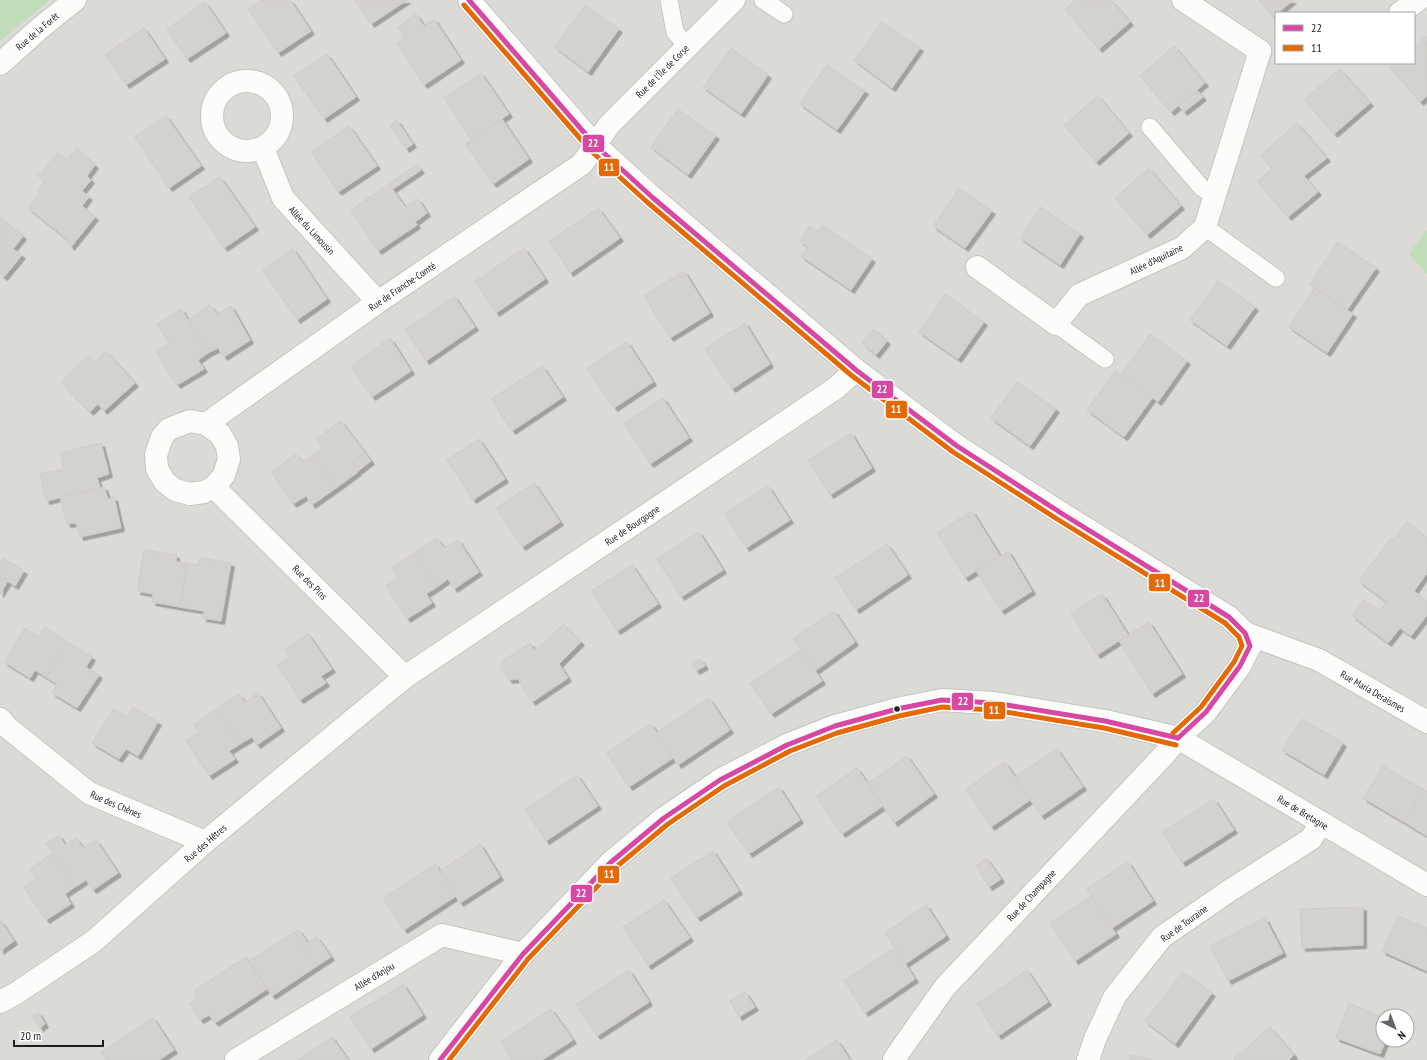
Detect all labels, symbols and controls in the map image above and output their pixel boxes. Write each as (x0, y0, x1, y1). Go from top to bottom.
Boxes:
street label: Rue de la Forêt (13, 9, 62, 53)
legend (1275, 12, 1415, 64)
text: 22 (1311, 20, 1322, 35)
text: 11 (1311, 40, 1322, 55)
street label: Rue de l'Île de Corse (633, 42, 692, 101)
line badge: 22 (582, 134, 605, 153)
text: 22 (588, 136, 598, 150)
line badge: 11 (598, 158, 620, 177)
text: 11 (604, 160, 614, 174)
street label: Allée du Limousin (286, 203, 338, 257)
street label: Allée d'Aquitaine (1127, 241, 1185, 278)
street label: Rue de Franche-Comté (366, 259, 438, 314)
line badge: 22 (871, 380, 894, 399)
text: 22 (877, 382, 887, 396)
line badge: 11 (885, 400, 908, 419)
text: 11 (891, 402, 901, 416)
street label: Rue de Bourgogne (602, 502, 662, 549)
street label: Rue des Pins (290, 562, 330, 603)
line badge: 11 (1148, 573, 1171, 592)
text: 11 (1155, 576, 1165, 590)
line badge: 22 (1187, 589, 1210, 608)
text: 22 (1194, 591, 1204, 605)
street label: Rue Maria Deraismes (1338, 668, 1408, 715)
line badge: 22 (951, 692, 974, 711)
text: 22 (958, 694, 968, 708)
line badge: 11 (983, 701, 1006, 720)
text: 11 (989, 703, 999, 717)
unlabelled marker (892, 704, 902, 714)
street label: Rue des Chênes (88, 788, 144, 821)
street label: Rue de Bretagne (1275, 792, 1331, 833)
street label: Rue des Hêtres (182, 821, 230, 865)
line badge: 11 (597, 865, 620, 884)
text: 11 (604, 867, 614, 881)
street label: Rue de Champagne (1004, 867, 1059, 924)
line badge: 22 (570, 884, 593, 903)
text: 22 (576, 886, 586, 900)
street label: Rue de Touraine (1158, 902, 1210, 945)
street label: Allée d'Anjou (352, 959, 397, 994)
north arrow (1375, 1008, 1415, 1048)
scale bar (14, 1022, 103, 1048)
text: 20 m (20, 1028, 41, 1043)
text: N (1395, 1028, 1409, 1043)

